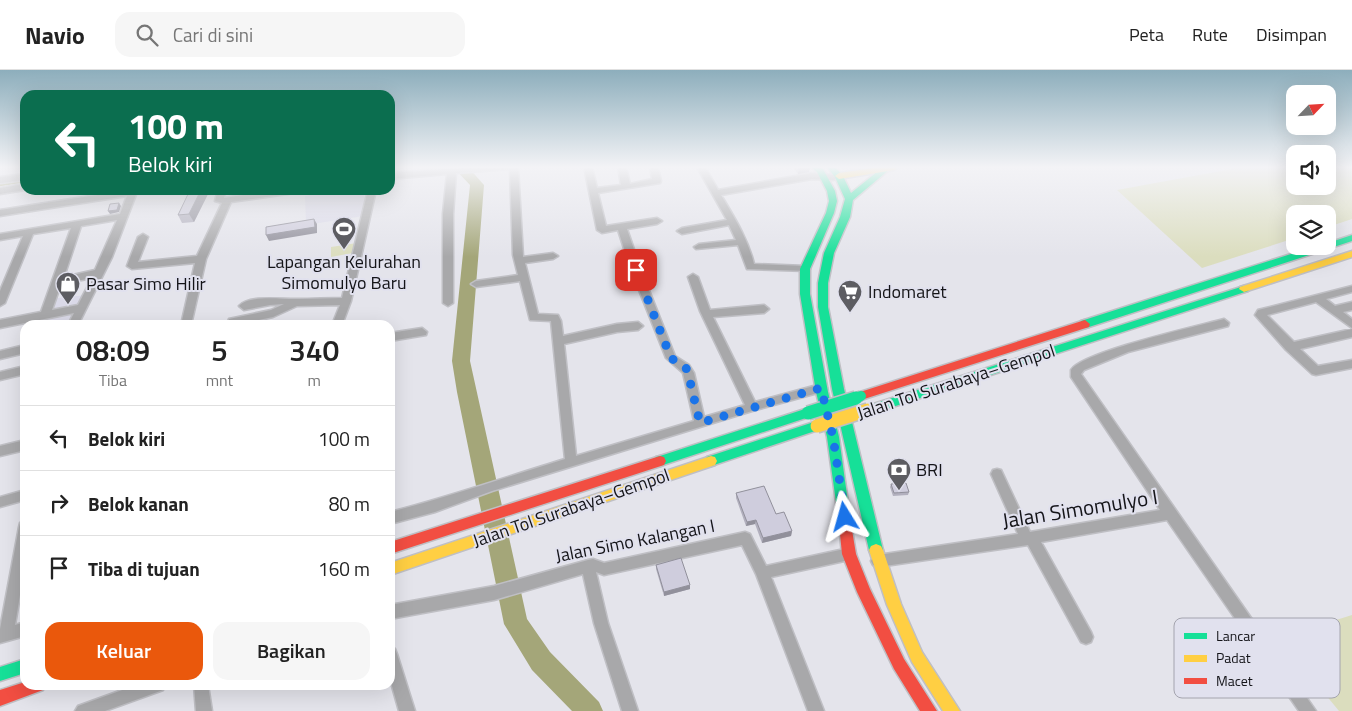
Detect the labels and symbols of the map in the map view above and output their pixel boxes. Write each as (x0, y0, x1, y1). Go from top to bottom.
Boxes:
north arrow (1286, 85, 1336, 135)
sports icon: Lapangan Kelurahan Simomulyo Baru (331, 216, 357, 250)
place label: Lapangan Kelurahan Simomulyo Baru (267, 248, 421, 296)
pin (615, 249, 657, 291)
place label: Pasar Simo Hilir (86, 270, 206, 297)
shop icon: Pasar Simo Hilir (55, 271, 81, 305)
place label: Indomaret (868, 278, 947, 305)
supermarket icon: Indomaret (837, 279, 863, 313)
street label: Jalan Tol Surabaya–Gempol (853, 337, 1058, 426)
place label: BRI (916, 456, 943, 483)
bank icon: BRI (886, 457, 912, 491)
street label: Jalan Tol Surabaya–Gempol (469, 461, 673, 554)
street label: Jalan Simomulyo I (1000, 480, 1160, 536)
position arrow (818, 490, 870, 542)
street label: Jalan Simo Kalangan I (553, 512, 717, 569)
legend (1174, 618, 1340, 698)
text: Lancar (1216, 625, 1255, 646)
text: Padat (1216, 647, 1251, 668)
text: Macet (1216, 670, 1253, 691)

